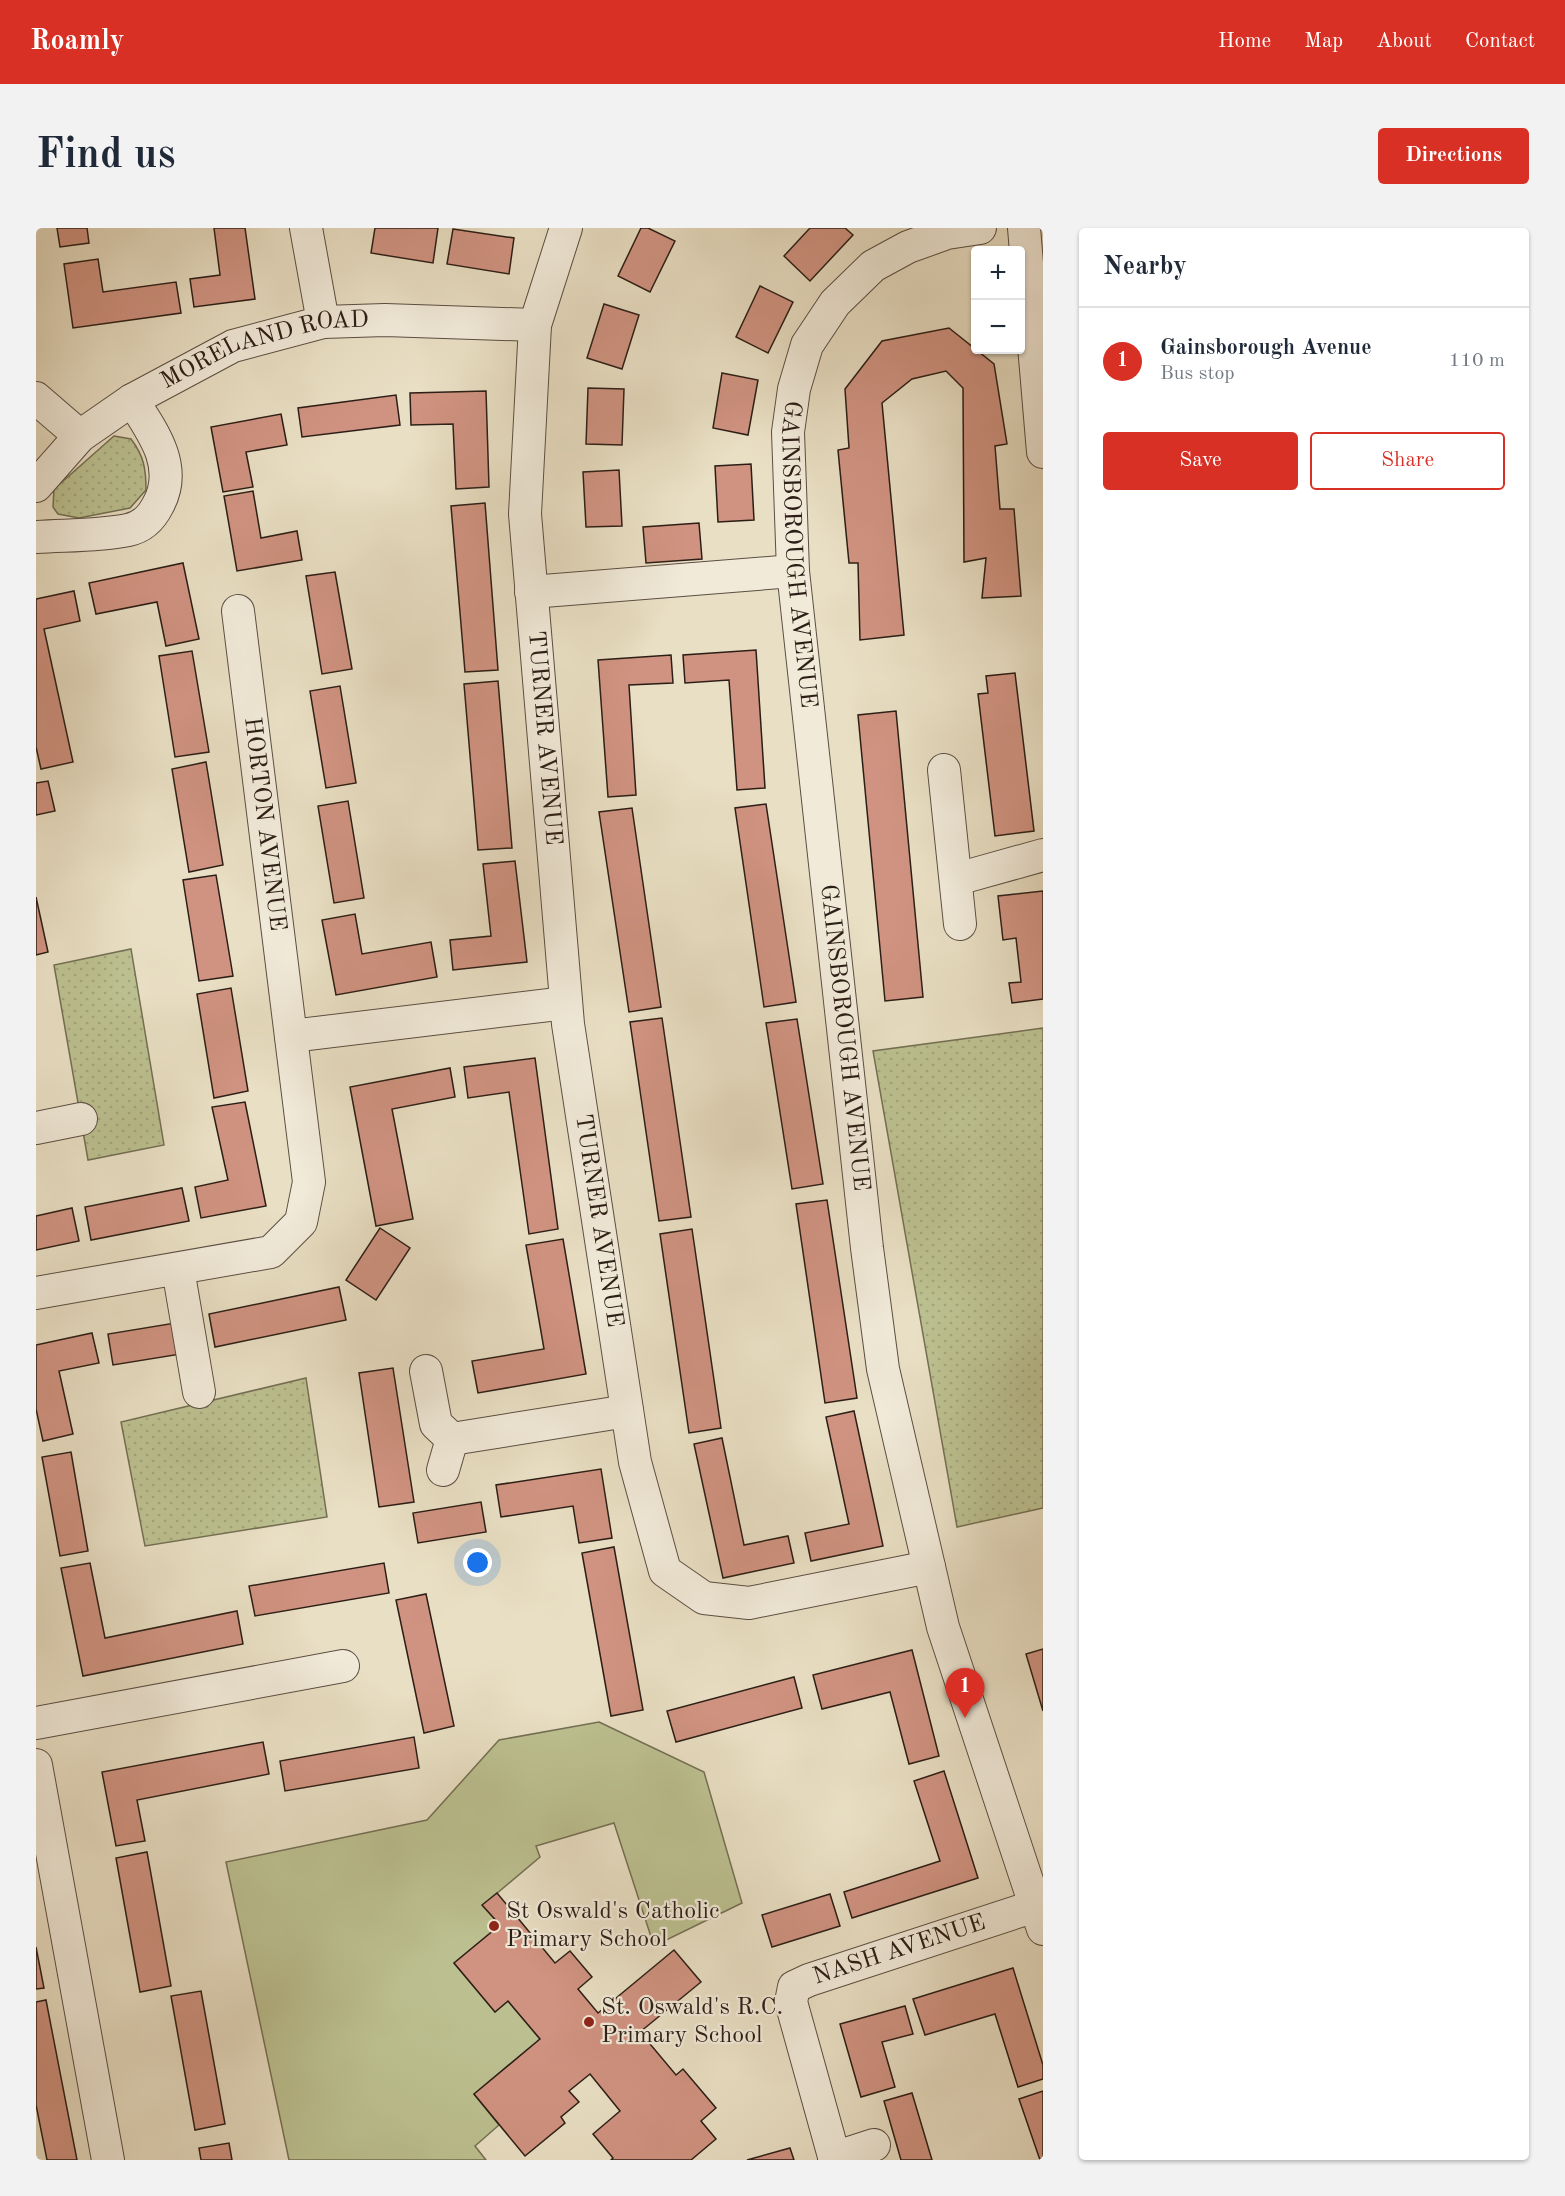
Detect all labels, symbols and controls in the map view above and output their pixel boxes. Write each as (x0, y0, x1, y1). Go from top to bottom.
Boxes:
text: Roamly (30, 28, 124, 56)
text: Home (1218, 31, 1271, 52)
text: Map (1304, 31, 1343, 52)
text: About (1376, 31, 1432, 52)
text: Contact (1465, 31, 1535, 52)
button: Directions (1378, 128, 1529, 184)
text: Find us (36, 135, 175, 177)
map controls (971, 246, 1025, 354)
button: + (971, 246, 1025, 300)
text: Nearby (1103, 254, 1187, 280)
button: − (971, 300, 1025, 354)
street label: MORELAND ROAD (157, 309, 369, 394)
text: Gainsborough Avenue (1160, 337, 1372, 359)
text: 1 (1117, 351, 1128, 371)
text: 110 m (1449, 351, 1505, 371)
text: Bus stop (1160, 364, 1235, 384)
street label: GAINSBOROUGH AVENUE (776, 399, 820, 709)
button: Save (1103, 432, 1298, 490)
button: Share (1310, 432, 1505, 490)
street label: TURNER AVENUE (523, 630, 565, 846)
street label: HORTON AVENUE (239, 716, 289, 932)
street label: GAINSBOROUGH AVENUE (815, 883, 873, 1192)
street label: TURNER AVENUE (570, 1113, 626, 1329)
your location (463, 1548, 492, 1577)
pin: 1 (946, 1668, 984, 1718)
place label: St Oswald's Catholic Primary School (506, 1900, 720, 1952)
street label: NASH AVENUE (810, 1911, 989, 1990)
marker: St Oswald's Catholic Primary School (487, 1919, 501, 1933)
place label: St. Oswald's R.C. Primary School (601, 1996, 783, 2048)
marker: St. Oswald's R.C. Primary School (582, 2015, 596, 2029)

